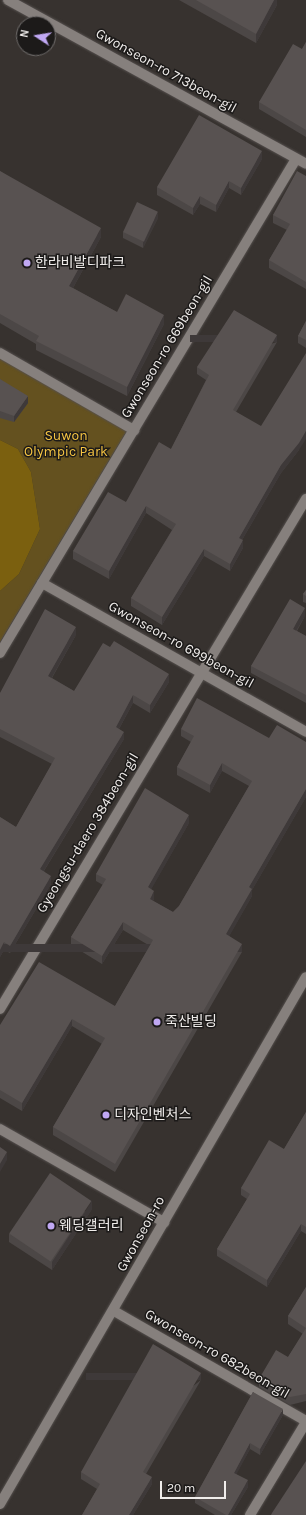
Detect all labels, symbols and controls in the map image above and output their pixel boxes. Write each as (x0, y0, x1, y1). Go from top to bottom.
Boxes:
north arrow (16, 16, 56, 56)
street label: Gwonseon-ro 713beon-gil (93, 25, 239, 117)
text: N (18, 28, 32, 39)
place label: 한라비발디파크 (35, 255, 125, 271)
marker: 한라비발디파크 (22, 258, 32, 268)
street label: Gwonseon-ro 669beon-gil (118, 273, 216, 421)
park label: Suwon Olympic Park (24, 428, 108, 460)
street label: Gwonseon-ro 699beon-gil (105, 598, 257, 692)
street label: Gyeongsu-daero 384beon-gil (33, 750, 143, 916)
place label: 죽산빌딩 (165, 1014, 217, 1030)
marker: 죽산빌딩 (152, 1017, 162, 1027)
place label: 디자인벤처스 (114, 1107, 191, 1123)
marker: 디자인벤처스 (101, 1110, 111, 1120)
street label: Gwonseon-ro (113, 1193, 169, 1275)
place label: 웨딩갤러리 (59, 1218, 123, 1234)
marker: 웨딩갤러리 (46, 1221, 56, 1231)
street label: Gwonseon-ro 682beon-gil (142, 1306, 292, 1402)
scale bar (162, 1473, 228, 1499)
text: 20 m (167, 1481, 195, 1495)

